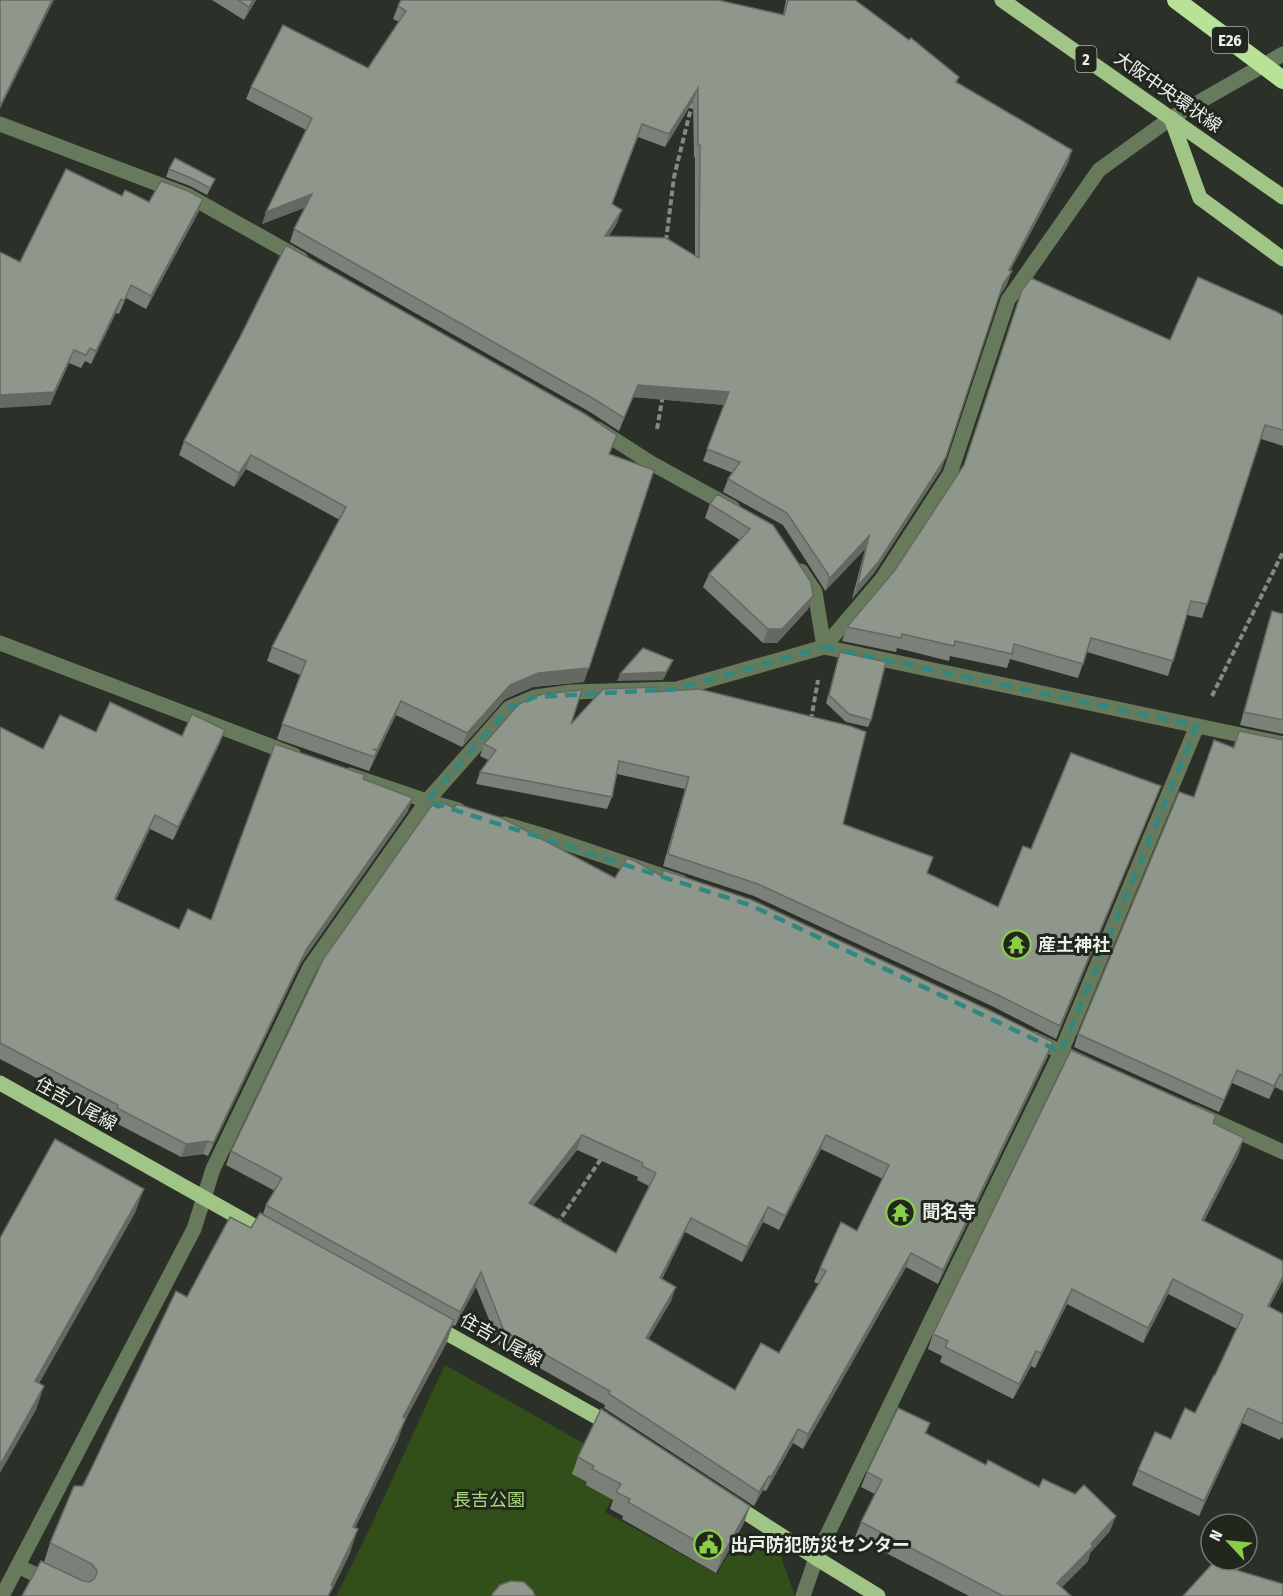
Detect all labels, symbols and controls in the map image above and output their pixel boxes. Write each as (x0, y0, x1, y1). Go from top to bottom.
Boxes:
road number: E26 (1212, 27, 1248, 53)
road number: 2 (1076, 46, 1096, 72)
street label: 大阪中央環状線 (1110, 47, 1226, 137)
temple icon: 産土神社 (1001, 929, 1033, 961)
place label: 産土神社 (1038, 934, 1110, 956)
street label: 住吉八尾線 (31, 1073, 121, 1135)
temple icon: 聞名寺 (885, 1196, 917, 1228)
place label: 聞名寺 (922, 1201, 976, 1223)
street label: 住吉八尾線 (456, 1309, 546, 1371)
park label: 長吉公園 (453, 1489, 525, 1511)
north arrow (1199, 1512, 1259, 1572)
text: N (1205, 1527, 1227, 1544)
public building icon: 出戸防犯防災センター (693, 1529, 725, 1561)
place label: 出戸防犯防災センター (730, 1534, 910, 1556)

